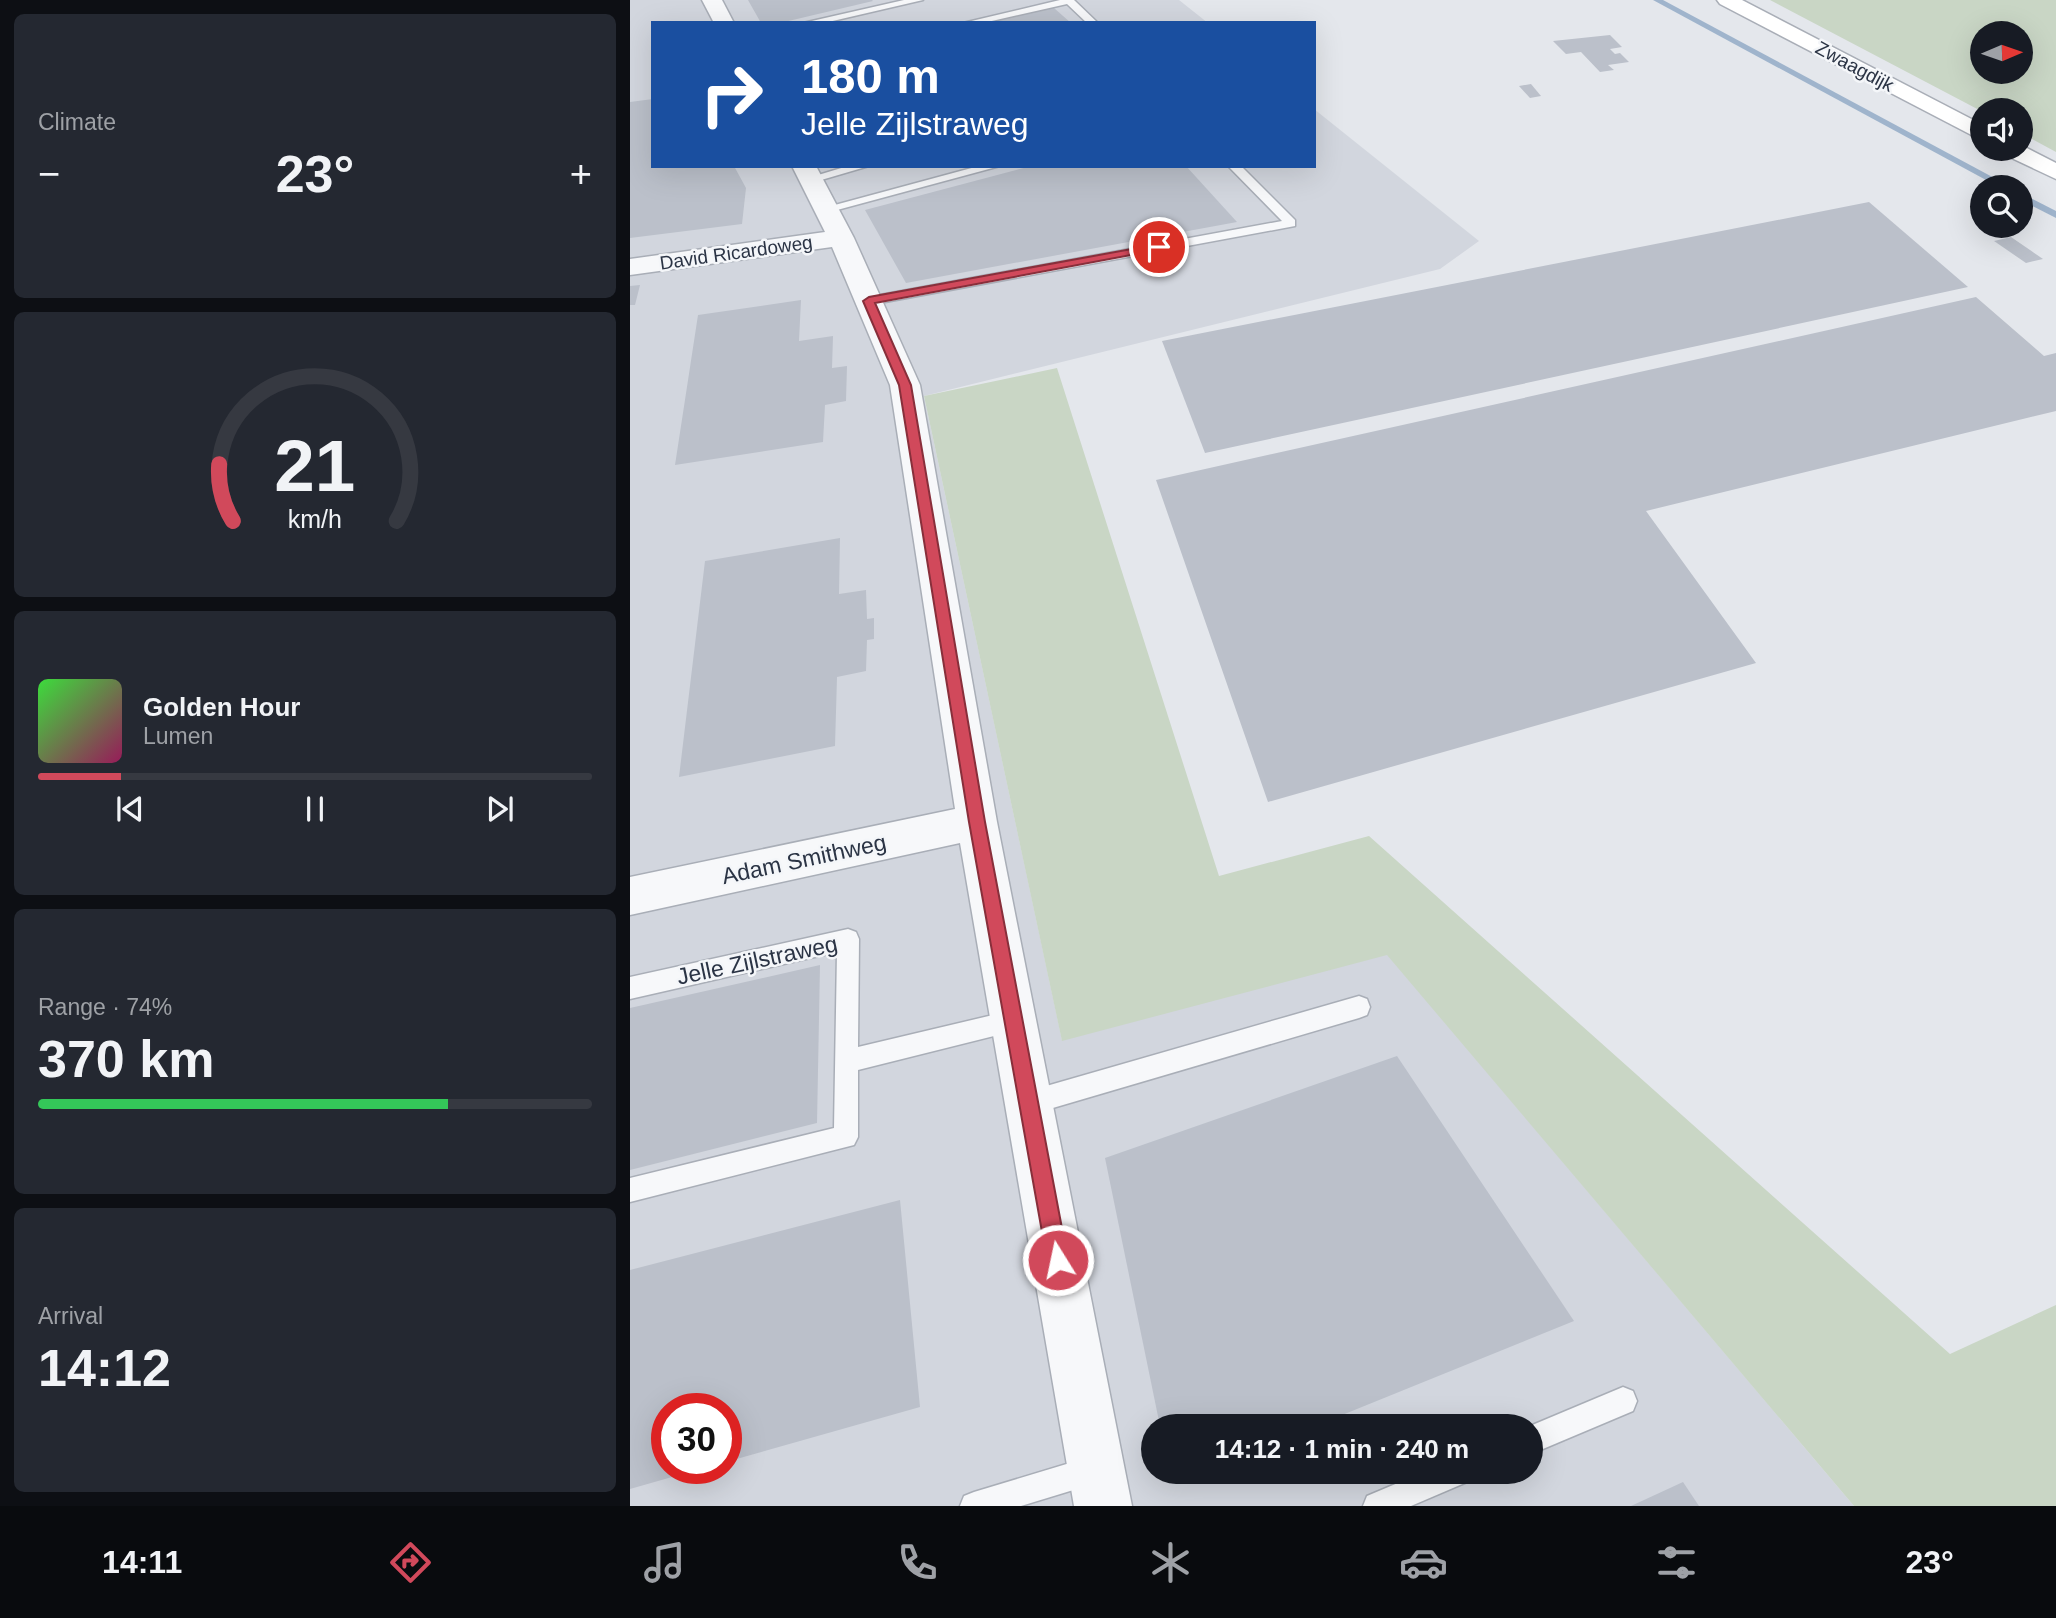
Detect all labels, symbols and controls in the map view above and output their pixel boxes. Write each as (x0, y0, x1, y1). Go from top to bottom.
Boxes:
north arrow (1970, 21, 2034, 84)
map controls (1970, 21, 2033, 238)
street label: Zwaagdijk (1812, 37, 1898, 96)
icon: right (686, 49, 777, 140)
text: 180 m (801, 49, 940, 103)
button: sound (1970, 98, 2033, 161)
text: Jelle Zijlstraweg (801, 106, 1029, 142)
text: Climate (38, 109, 116, 135)
text: 23° (276, 145, 354, 203)
text: − (38, 153, 60, 195)
text: + (570, 153, 592, 195)
button: search (1970, 175, 2033, 238)
pin (1129, 217, 1189, 277)
icon: arrive (1140, 228, 1178, 266)
street label: David Ricardoweg (658, 231, 814, 274)
text: 21 (275, 425, 355, 506)
text: km/h (288, 504, 342, 532)
text: Golden Hour (143, 692, 300, 722)
text: Lumen (143, 723, 213, 749)
icon: previous (111, 790, 149, 828)
icon: pause (296, 790, 334, 828)
icon: next (481, 790, 519, 828)
street label: Adam Smithweg (719, 829, 889, 889)
street label: Jelle Zijlstraweg (674, 930, 840, 990)
text: Range · 74% (38, 994, 172, 1020)
text: 370 km (38, 1030, 214, 1088)
position arrow (1021, 1223, 1095, 1297)
text: Arrival (38, 1303, 103, 1329)
text: 14:12 (38, 1339, 171, 1397)
speed limit sign: 30 (651, 1393, 742, 1484)
text: 14:12 · 1 min · 240 m (1215, 1434, 1469, 1464)
icon: directions (386, 1538, 435, 1587)
icon: music (640, 1538, 689, 1587)
icon: phone (893, 1538, 942, 1587)
icon: climate (1146, 1538, 1195, 1587)
icon: car (1399, 1538, 1448, 1587)
icon: filters (1652, 1538, 1701, 1587)
text: 14:11 (102, 1544, 182, 1580)
text: 23° (1905, 1544, 1954, 1580)

